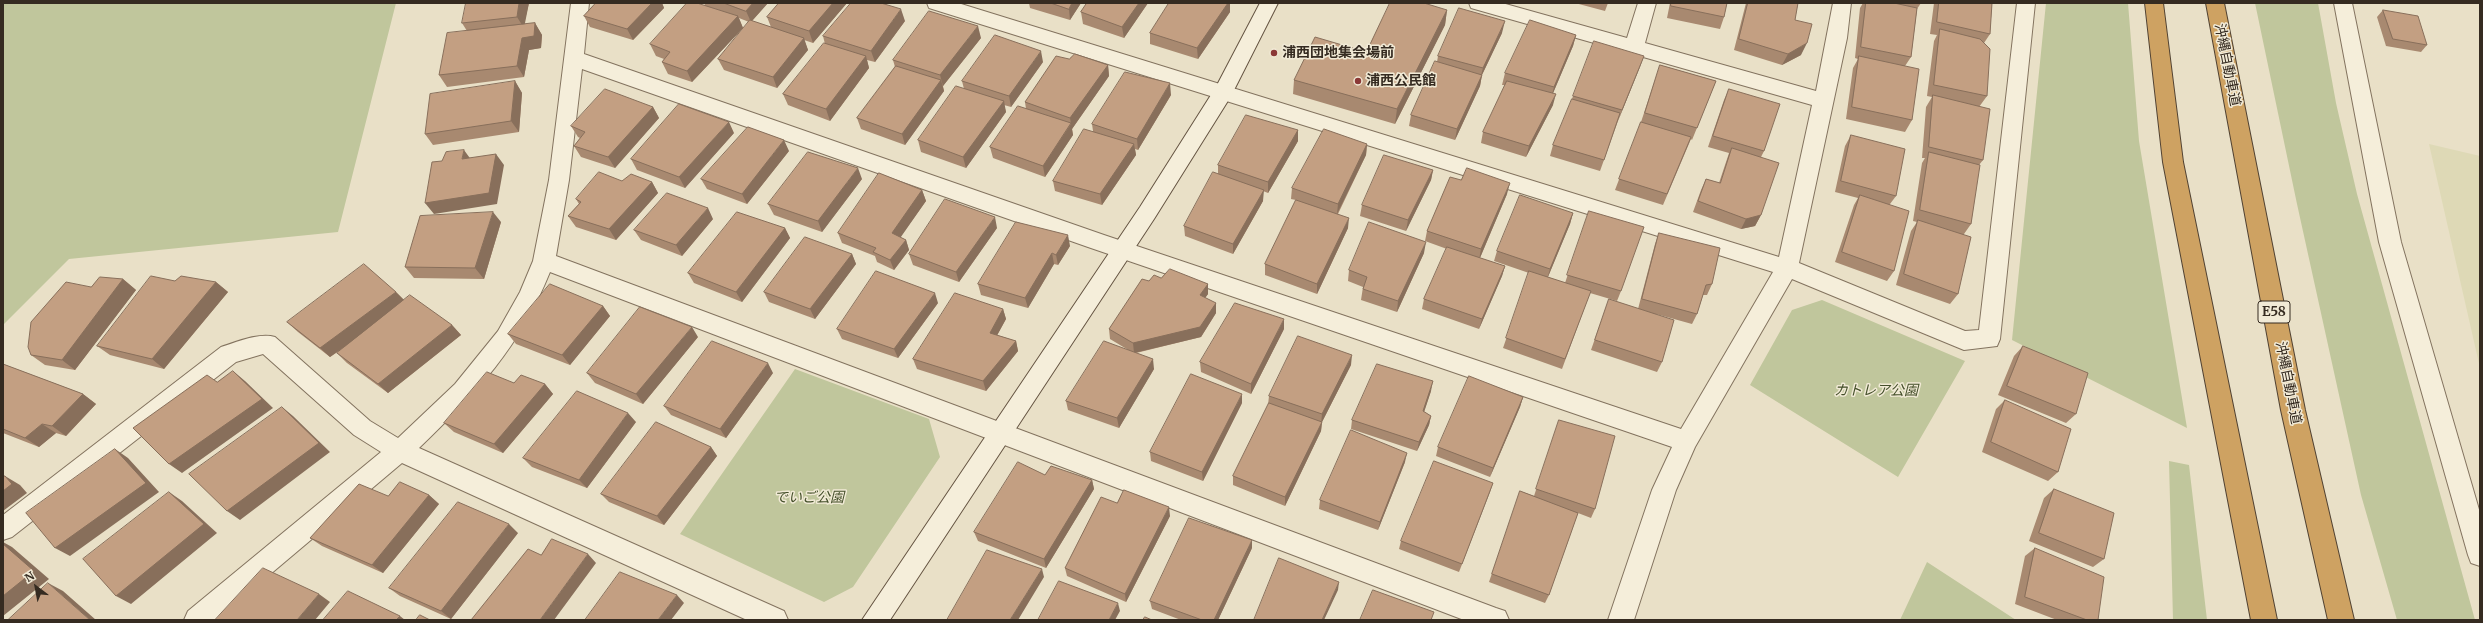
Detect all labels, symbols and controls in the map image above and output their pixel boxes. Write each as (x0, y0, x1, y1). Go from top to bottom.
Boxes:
street label: 沖縄自動車道 (2211, 22, 2243, 108)
place label: 浦西団地集会場前 (1282, 45, 1394, 61)
marker: 浦西団地集会場前 (1269, 48, 1279, 58)
place label: 浦西公民館 (1366, 73, 1436, 89)
marker: 浦西公民館 (1353, 76, 1363, 86)
road number: E58 (2258, 301, 2290, 323)
street label: 沖縄自動車道 (2272, 340, 2304, 426)
park label: カトレア公園 (1834, 383, 1918, 399)
park label: でいご公園 (774, 490, 844, 506)
north arrow (16, 567, 56, 607)
text: N (22, 569, 37, 585)

